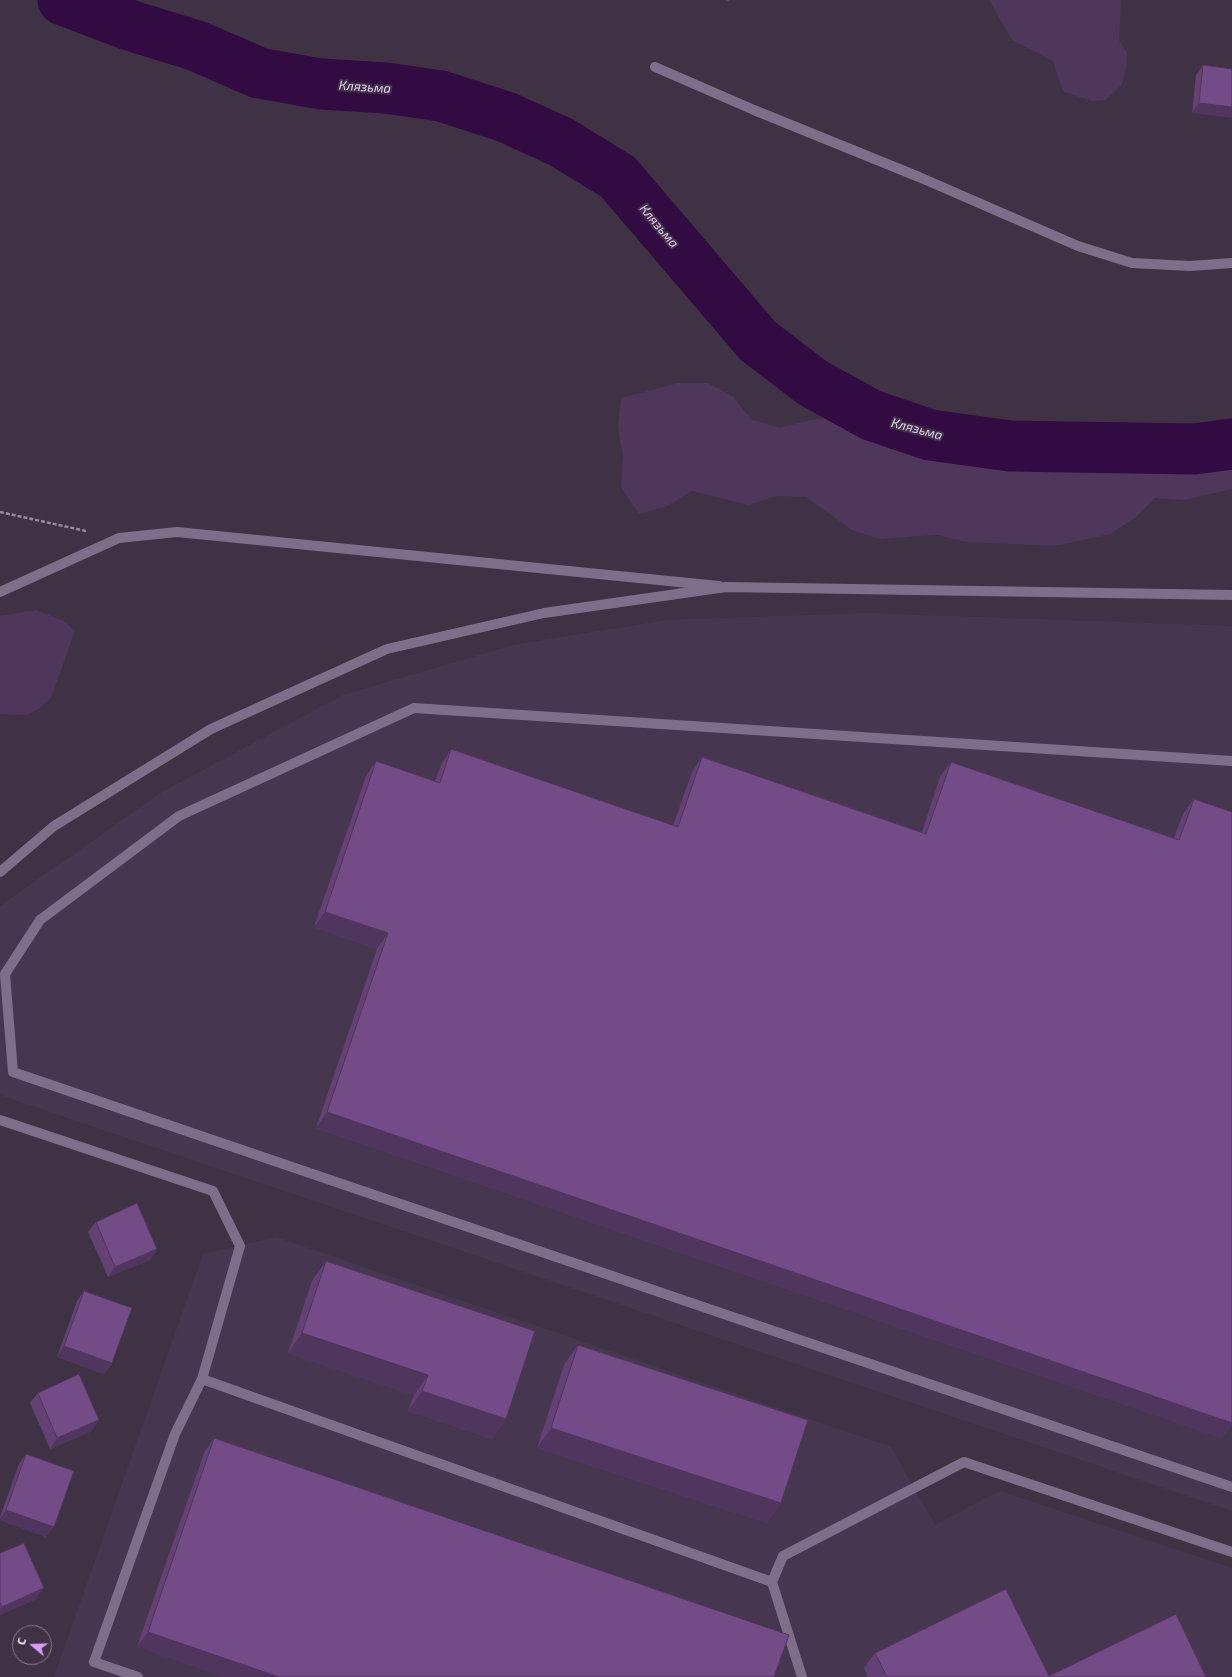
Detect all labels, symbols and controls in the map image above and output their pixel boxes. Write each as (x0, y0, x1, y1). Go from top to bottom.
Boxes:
water label: Клязьма (338, 77, 392, 97)
water label: Клязьма (636, 201, 682, 251)
water label: Клязьма (890, 415, 944, 443)
north arrow (12, 1625, 52, 1665)
text: С (14, 1636, 28, 1646)

